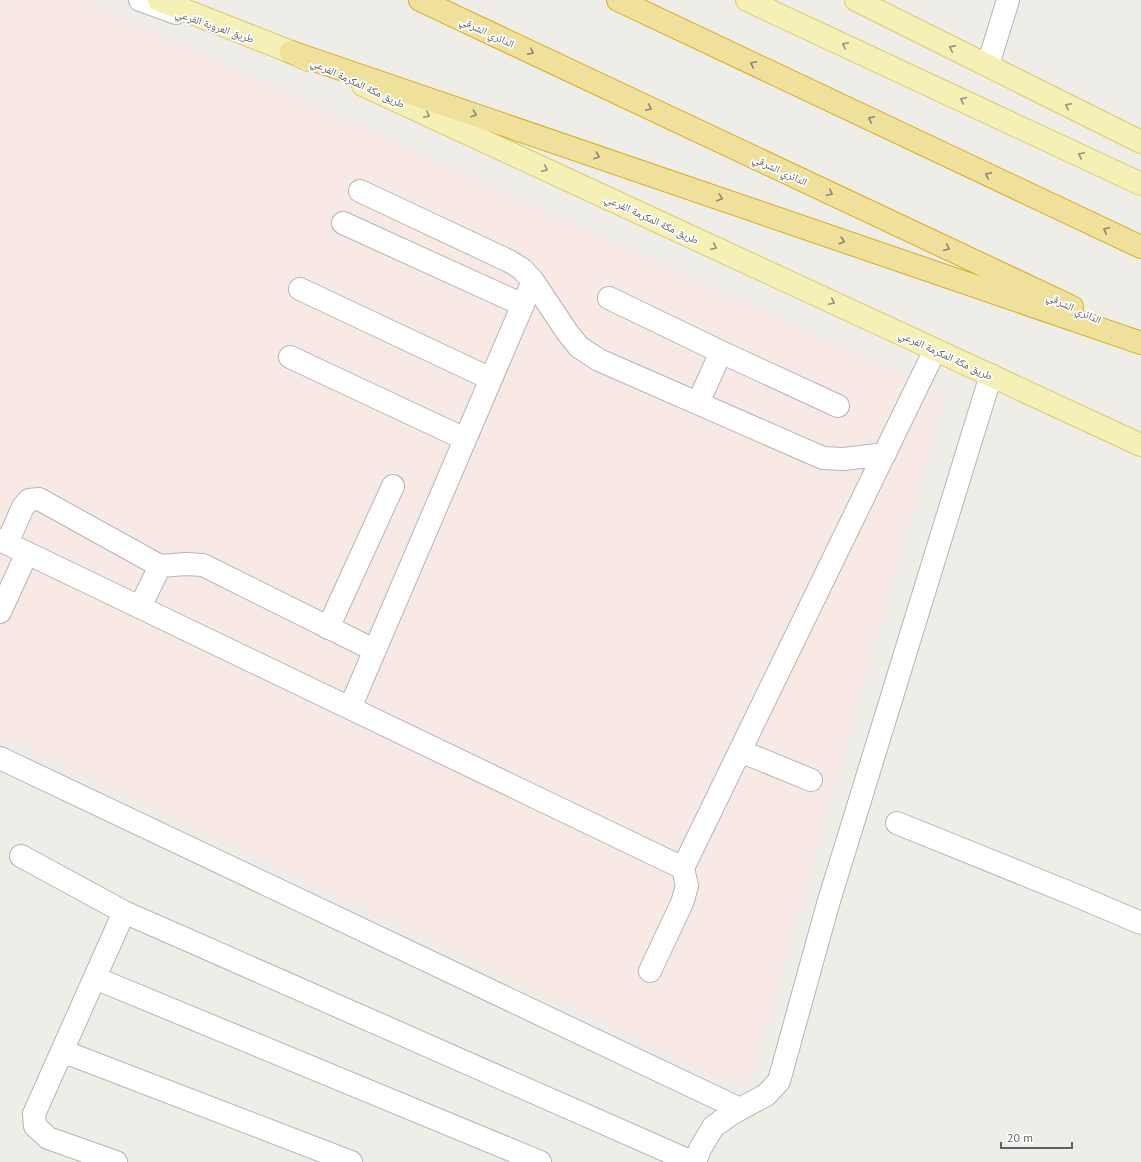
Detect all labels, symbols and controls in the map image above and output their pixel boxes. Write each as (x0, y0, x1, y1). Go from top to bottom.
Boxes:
street label: طريق العروبة الفرعي (173, 6, 256, 48)
street label: الدائري الشرقي (457, 13, 517, 52)
one-way arrow (841, 42, 849, 50)
one-way arrow (949, 45, 956, 52)
one-way arrow (527, 47, 534, 55)
street label: طريق مكة المكرمة الفرعي (308, 55, 407, 113)
one-way arrow (750, 61, 757, 69)
one-way arrow (959, 97, 967, 105)
one-way arrow (644, 103, 652, 111)
one-way arrow (1065, 103, 1073, 110)
one-way arrow (470, 109, 477, 118)
one-way arrow (423, 110, 430, 118)
one-way arrow (867, 116, 875, 124)
one-way arrow (593, 151, 600, 159)
street label: الدائري الشرقي (750, 151, 810, 190)
one-way arrow (1077, 152, 1085, 160)
one-way arrow (540, 164, 548, 172)
one-way arrow (985, 172, 993, 180)
one-way arrow (825, 188, 833, 196)
street label: طريق مكة المكرمة الفرعي (602, 191, 701, 249)
one-way arrow (716, 193, 723, 202)
one-way arrow (1102, 227, 1110, 235)
one-way arrow (839, 236, 846, 244)
one-way arrow (709, 242, 717, 250)
one-way arrow (943, 243, 951, 251)
street label: الدائري الشرقي (1044, 289, 1104, 328)
one-way arrow (827, 297, 835, 305)
street label: طريق مكة المكرمة الفرعي (896, 327, 995, 385)
scale bar (1001, 1124, 1072, 1150)
text: 20 m (1007, 1130, 1033, 1145)

